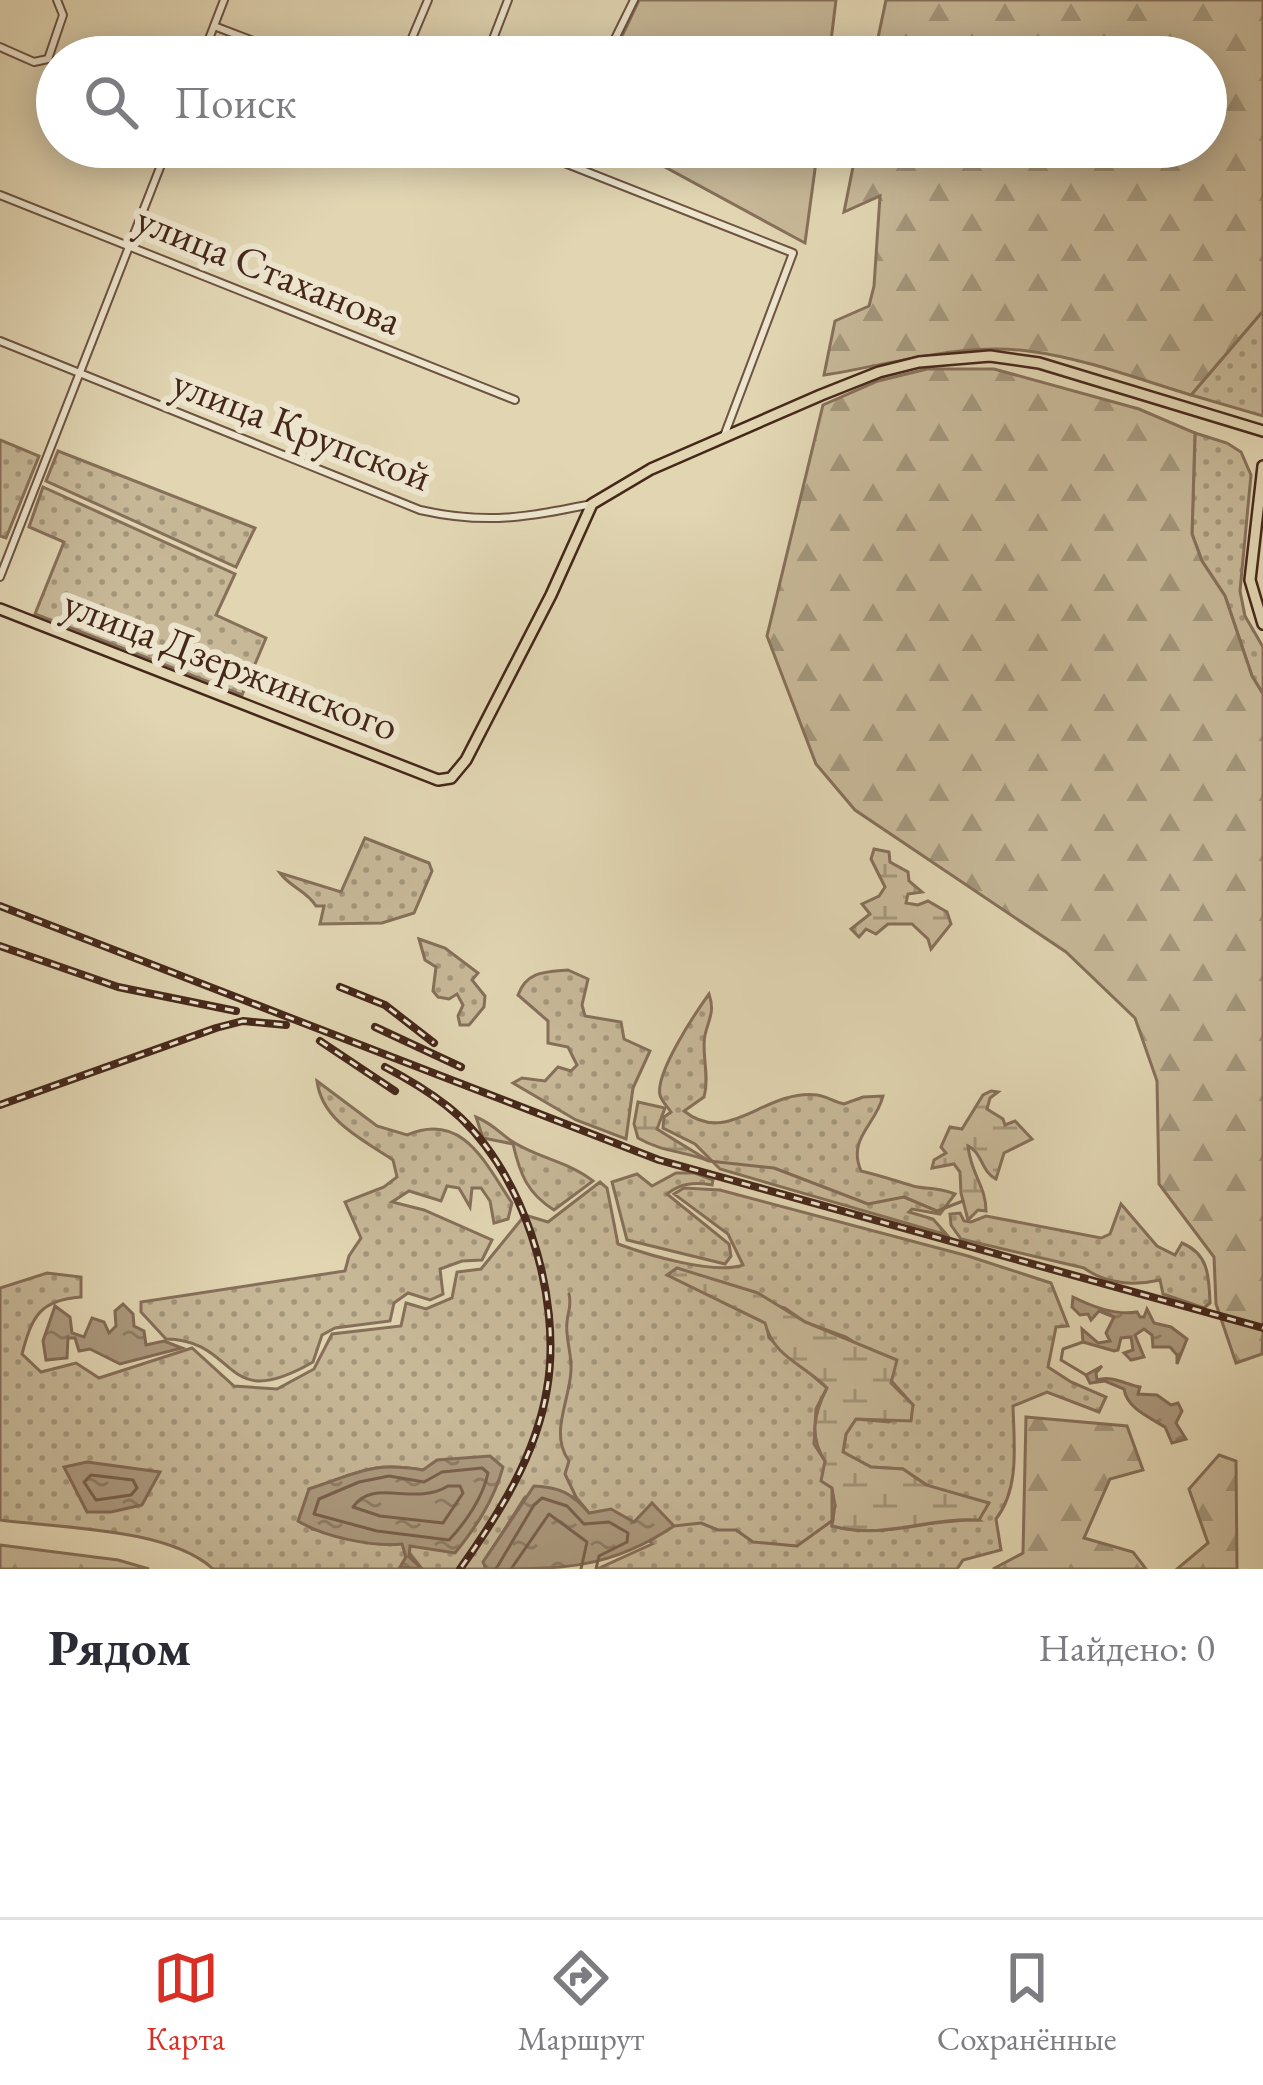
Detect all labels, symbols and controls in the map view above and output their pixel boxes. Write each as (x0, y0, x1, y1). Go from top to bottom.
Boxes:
search box (36, 36, 1227, 168)
icon: search (78, 69, 144, 135)
text: Поиск (174, 73, 296, 131)
street label: улица Стаханова (128, 191, 410, 347)
street label: улица Крупской (165, 354, 439, 504)
street label: улица Дзержинского (55, 575, 407, 753)
text: Рядом (48, 1614, 191, 1680)
text: Найдено: 0 (1038, 1622, 1215, 1673)
tab: Карта (146, 1945, 225, 2060)
tab: Маршрут (518, 1945, 644, 2060)
tab: Сохранённые (937, 1945, 1117, 2060)

